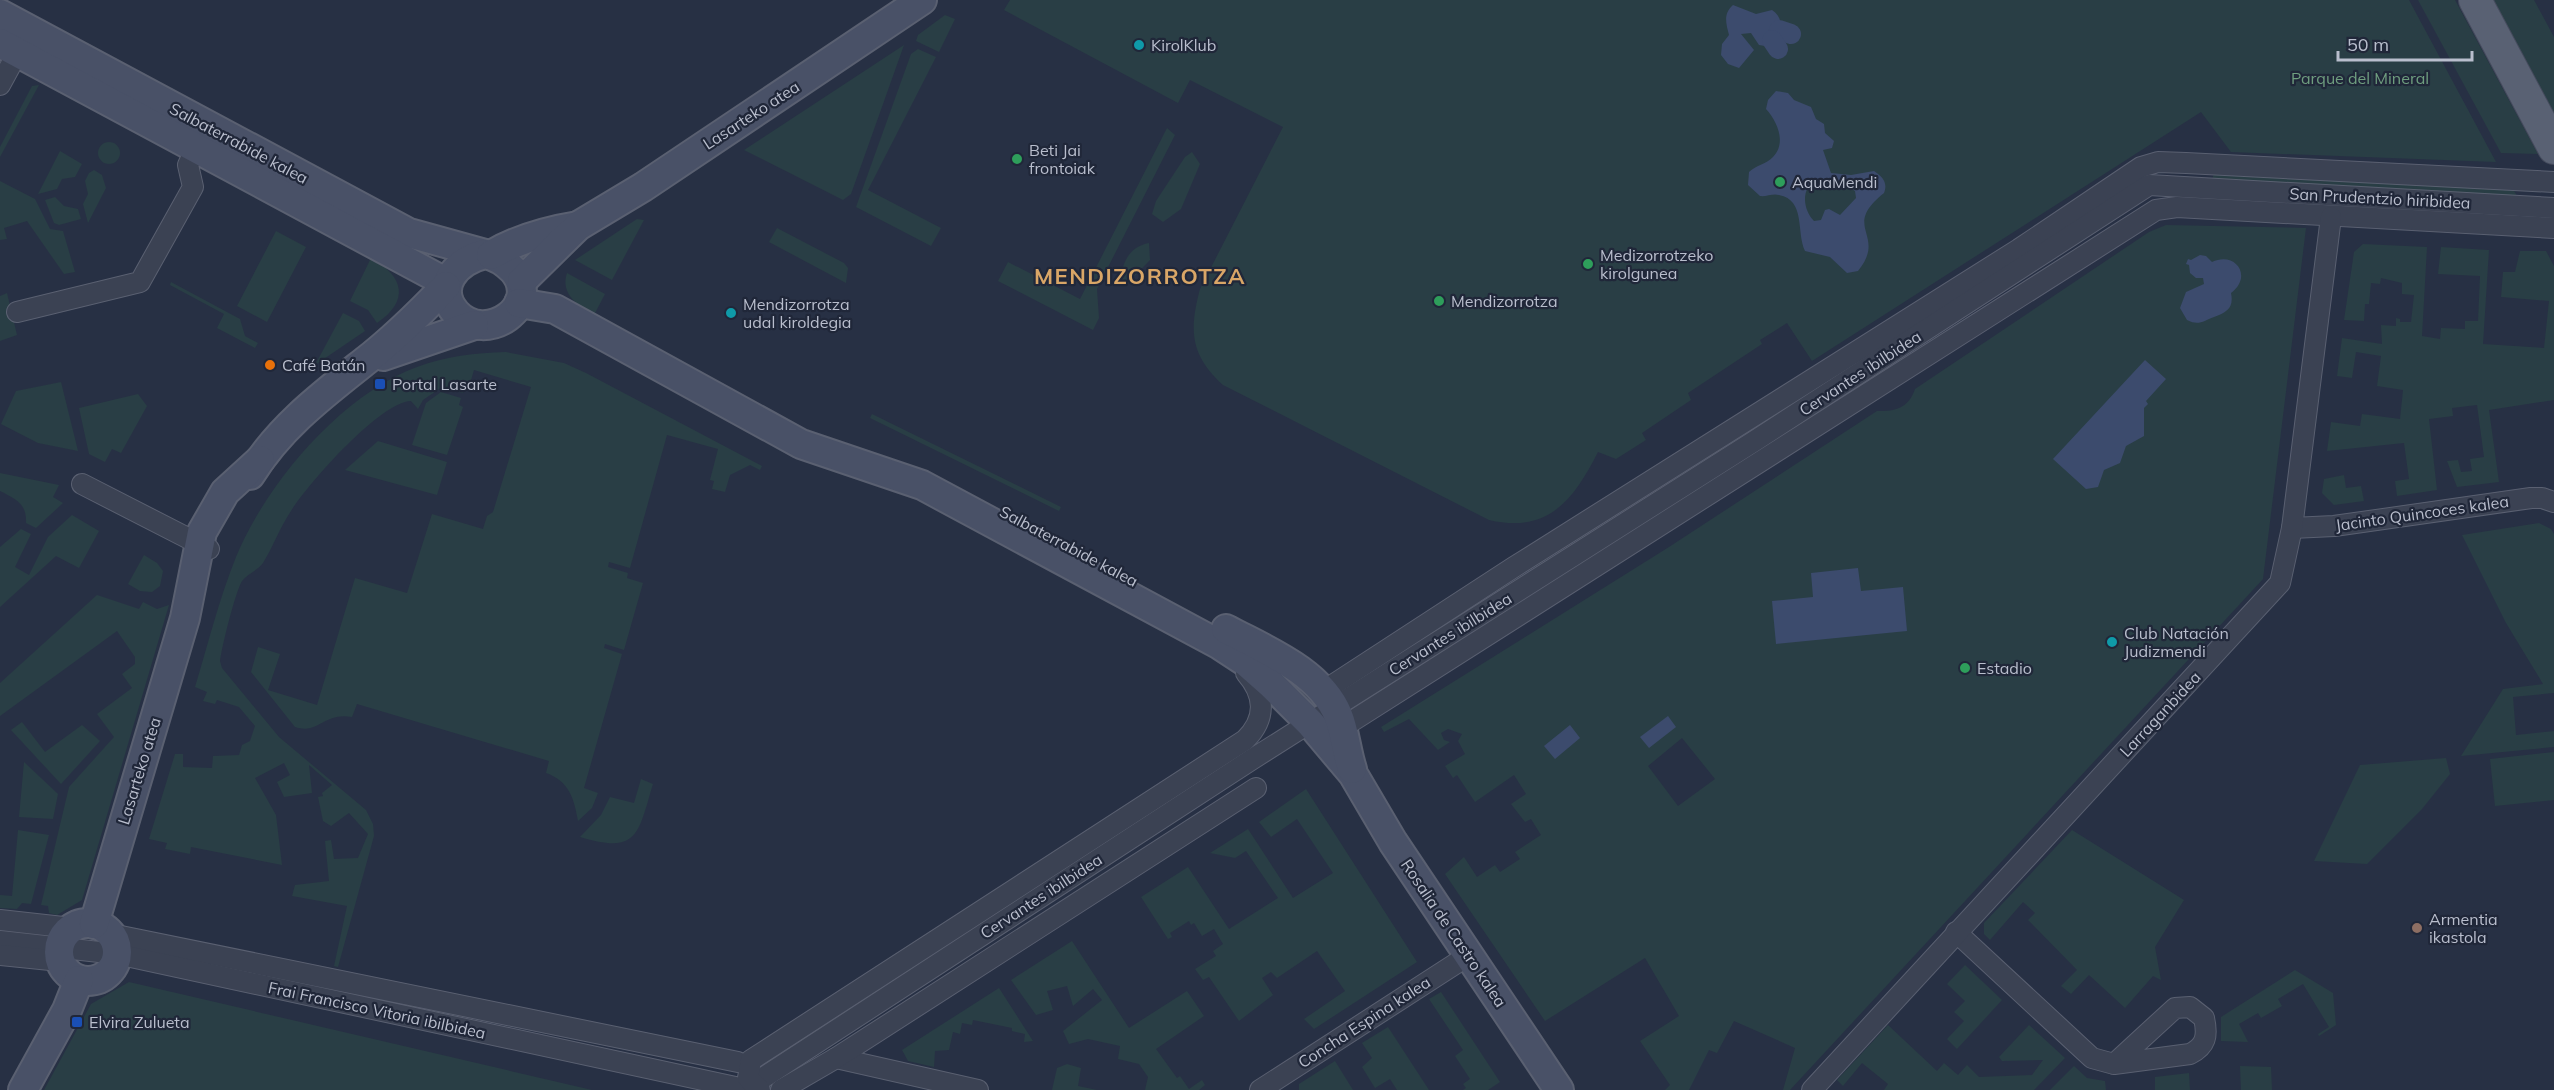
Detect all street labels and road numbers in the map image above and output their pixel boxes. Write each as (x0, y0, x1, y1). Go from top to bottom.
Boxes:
street label: Lasarteko atea (699, 76, 803, 154)
street label: Salbaterrabide kalea (166, 98, 312, 188)
street label: San Prudentzio hiribidea (2289, 183, 2471, 213)
street label: Cervantes ibilbidea (1795, 326, 1925, 420)
street label: Jacinto Quincoces kalea (2334, 491, 2510, 535)
street label: Salbaterrabide kalea (996, 501, 1142, 591)
street label: Cervantes ibilbidea (1385, 588, 1515, 680)
street label: Larraganbidea (2115, 667, 2205, 761)
street label: Lasarteko atea (113, 715, 165, 827)
street label: Cervantes ibilbidea (976, 849, 1106, 943)
street label: Rosalia de Castro kalea (1397, 855, 1511, 1011)
street label: Concha Espina kalea (1294, 972, 1434, 1072)
street label: Frai Francisco Vitoria ibilbidea (266, 977, 488, 1043)

